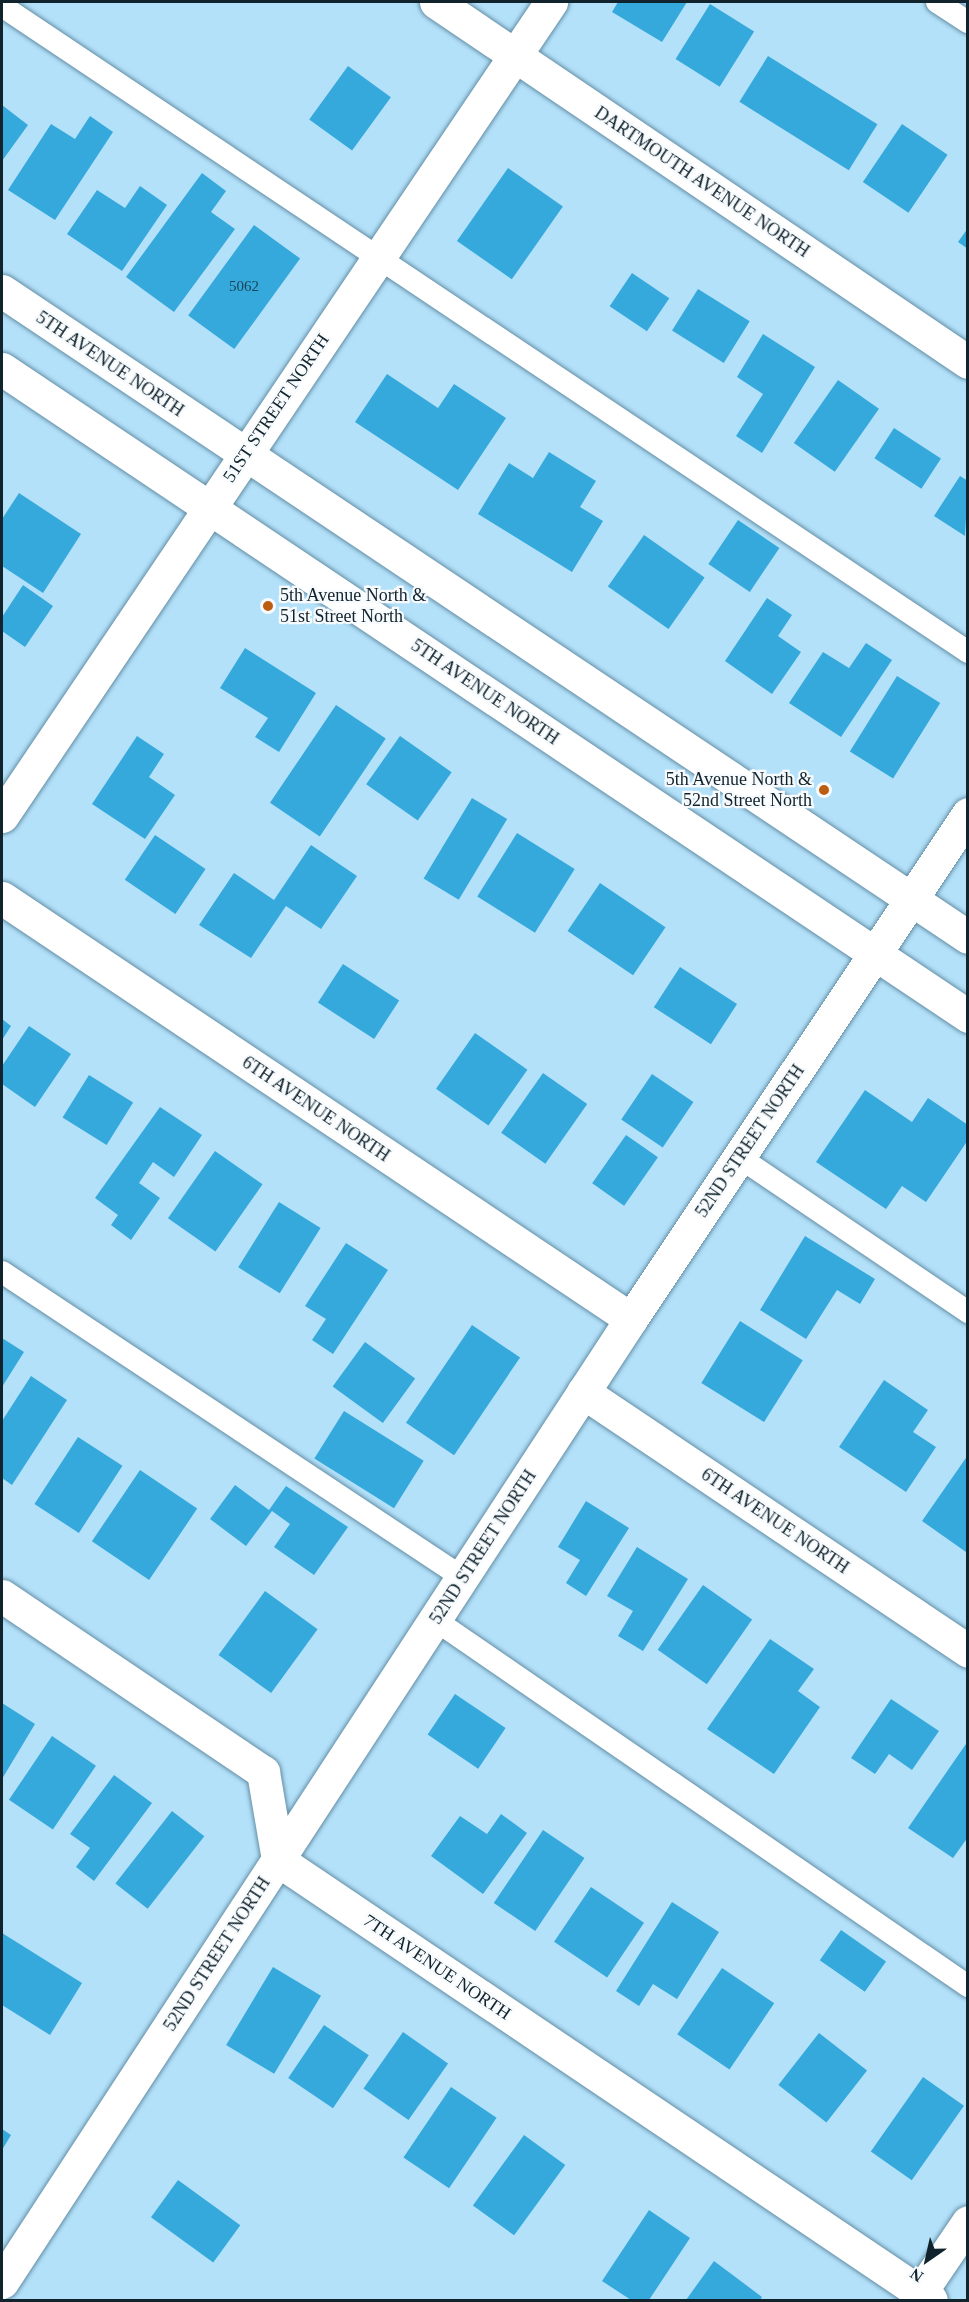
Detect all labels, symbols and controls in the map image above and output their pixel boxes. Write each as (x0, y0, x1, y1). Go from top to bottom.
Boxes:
street label: DARTMOUTH AVENUE NORTH (590, 102, 814, 262)
house number: 5062 (229, 278, 259, 296)
street label: 5TH AVENUE NORTH (32, 306, 188, 422)
street label: 51ST STREET NORTH (218, 329, 334, 487)
place label: 5th Avenue North & 51st Street North (280, 585, 427, 628)
marker: 5th Avenue North & 51st Street North (261, 599, 275, 613)
street label: 5TH AVENUE NORTH (407, 634, 563, 750)
place label: 5th Avenue North & 52nd Street North (665, 769, 812, 812)
marker: 5th Avenue North & 52nd Street North (817, 783, 831, 797)
street label: 6TH AVENUE NORTH (238, 1051, 394, 1167)
street label: 52ND STREET NORTH (691, 1060, 809, 1222)
street label: 6TH AVENUE NORTH (697, 1463, 853, 1579)
street label: 52ND STREET NORTH (425, 1466, 541, 1628)
street label: 52ND STREET NORTH (159, 1873, 275, 2035)
street label: 7TH AVENUE NORTH (359, 1909, 515, 2025)
north arrow (897, 2230, 957, 2290)
text: N (907, 2265, 926, 2286)

